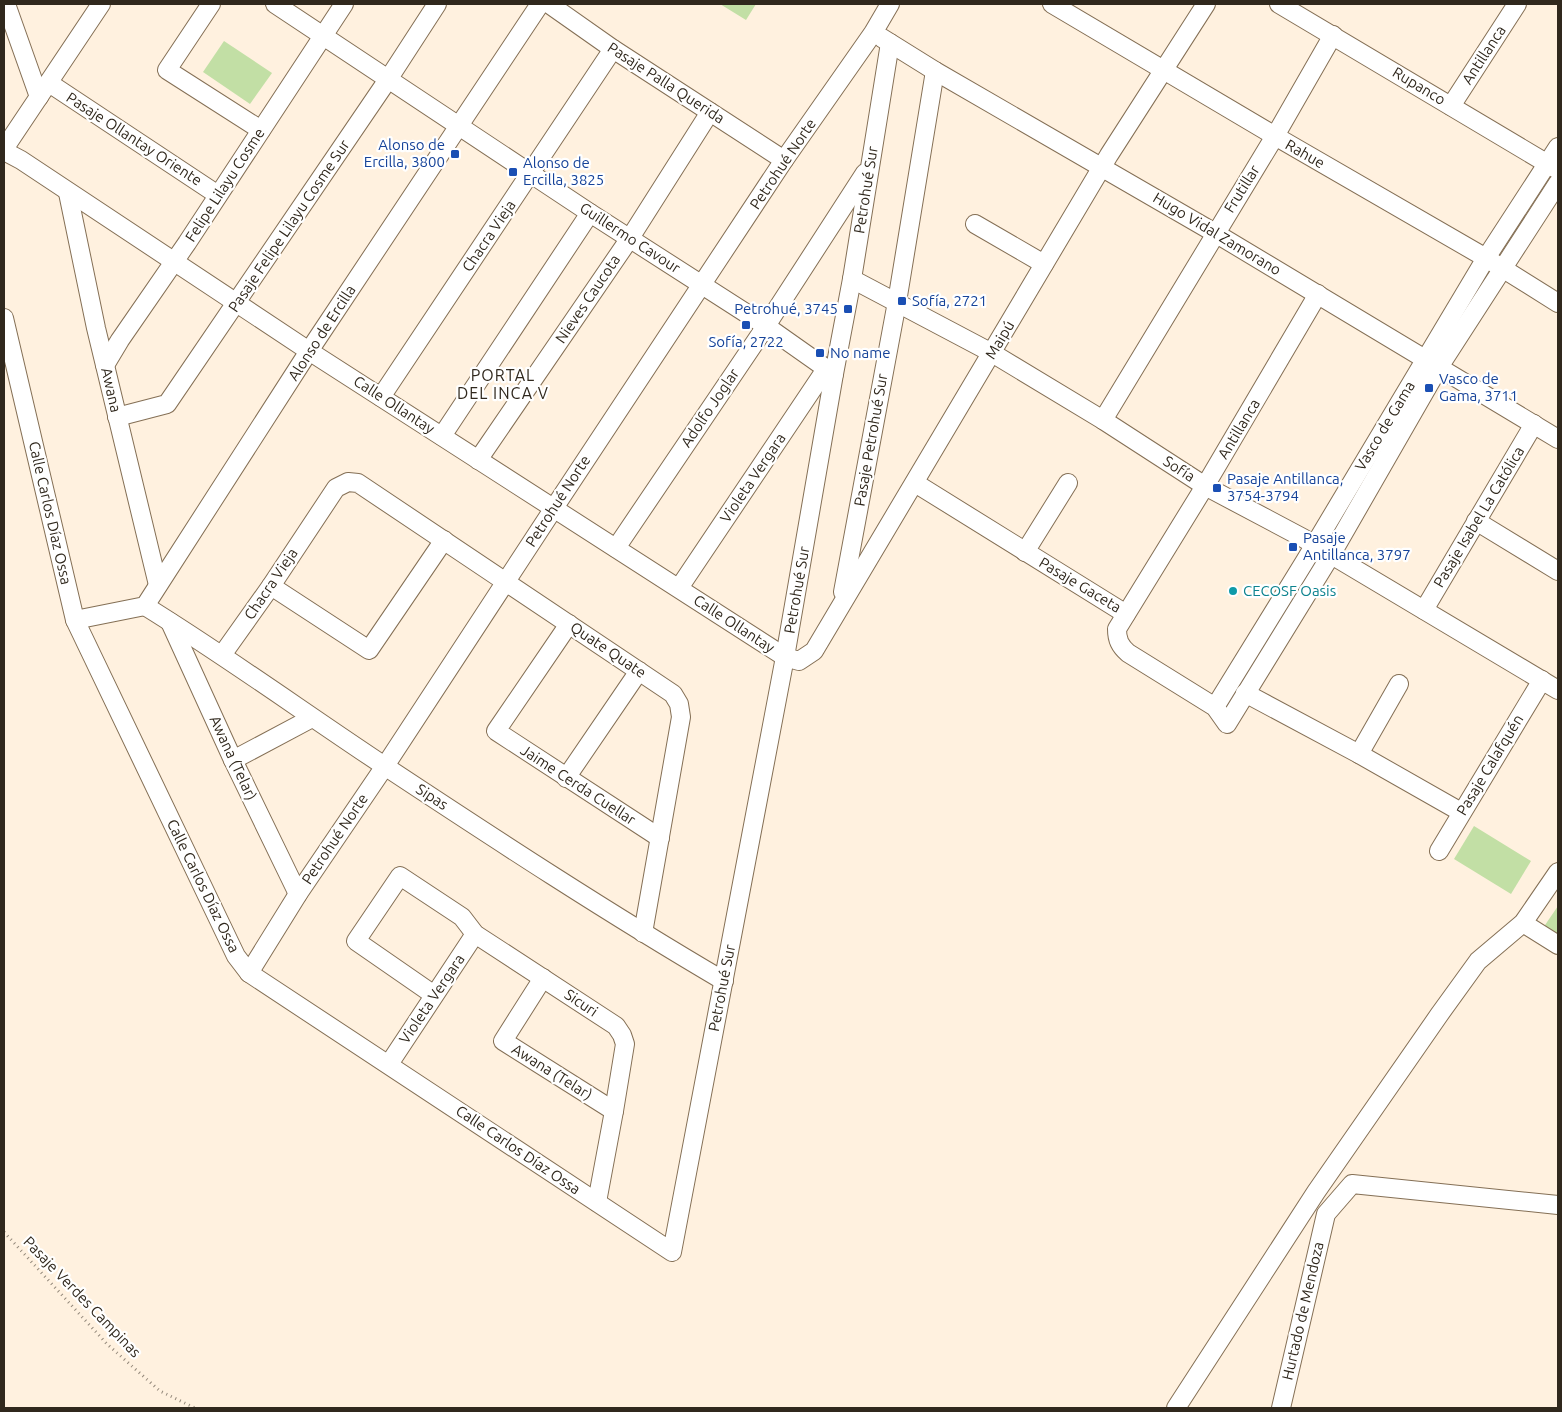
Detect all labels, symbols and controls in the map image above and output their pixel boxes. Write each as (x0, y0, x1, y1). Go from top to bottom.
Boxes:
street label: Antillanca (1458, 22, 1509, 87)
street label: Pasaje Palla Querida (605, 38, 728, 127)
street label: Rupanco (1390, 63, 1449, 108)
street label: Pasaje Ollantay Oriente (63, 88, 205, 189)
street label: Petrohué Norte (746, 115, 819, 212)
street label: Felipe Lilayu Cosme (181, 125, 268, 245)
street label: Pasaje Felipe Lilayu Cosme Sur (225, 136, 353, 315)
place label: Alonso de Ercilla, 3800 (364, 136, 445, 170)
street label: Rahue (1283, 136, 1328, 172)
street label: Petrohué Sur (850, 145, 881, 235)
marker: Alonso de Ercilla, 3800 (449, 148, 461, 160)
place label: Alonso de Ercilla, 3825 (523, 154, 604, 188)
street label: Frutillar (1220, 162, 1263, 216)
marker: Alonso de Ercilla, 3825 (507, 166, 519, 178)
street label: Hugo Vidal Zamorano (1150, 189, 1284, 278)
street label: Chacra Vieja (458, 197, 519, 275)
street label: Guillermo Cavour (577, 199, 684, 277)
street label: Nieves Caucota (552, 251, 623, 346)
street label: Alonso de Ercilla (284, 282, 359, 384)
place label: Sofía, 2721 (912, 292, 987, 309)
marker: Sofía, 2721 (896, 295, 908, 307)
place label: Petrohué, 3745 (734, 300, 838, 317)
marker: Petrohué, 3745 (842, 303, 854, 315)
street label: Maipú (982, 317, 1018, 362)
marker: Sofía, 2722 (740, 319, 752, 331)
place label: Sofía, 2722 (708, 333, 784, 350)
place label: No name (830, 344, 890, 361)
marker: No name (814, 347, 826, 359)
street label: Adolfo Joglar (677, 365, 742, 450)
street label: Awana (98, 366, 125, 414)
district label: PORTAL DEL INCA V (457, 366, 549, 402)
place label: Vasco de Gama, 3711 (1439, 370, 1518, 404)
street label: Calle Ollantay (351, 372, 438, 437)
street label: Pasaje Petrohué Sur (850, 372, 891, 508)
street label: Vasco de Gama (1351, 378, 1418, 474)
marker: Vasco de Gama, 3711 (1423, 382, 1435, 394)
street label: Antillanca (1214, 396, 1263, 462)
street label: Violeta Vergara (716, 430, 789, 526)
street label: Calle Carlos Díaz Ossa (26, 440, 75, 586)
street label: Pasaje Isabel La Católica (1430, 443, 1527, 590)
street label: Petrohué Norte (522, 452, 593, 550)
street label: Sofía (1160, 452, 1198, 485)
place label: Pasaje Antillanca, 3754-3794 (1227, 470, 1343, 504)
marker: Pasaje Antillanca, 3754-3794 (1211, 482, 1223, 494)
place label: Pasaje Antillanca, 3797 (1303, 529, 1411, 563)
marker: Pasaje Antillanca, 3797 (1287, 541, 1299, 553)
street label: Chacra Vieja (240, 545, 301, 623)
street label: Petrohué Sur (780, 545, 813, 635)
street label: Pasaje Gaceta (1036, 553, 1124, 616)
place label: CECOSF Oasis (1243, 582, 1336, 599)
marker: CECOSF Oasis (1227, 585, 1239, 597)
street label: Calle Ollantay (691, 591, 778, 656)
street label: Quate Quate (567, 618, 649, 681)
street label: Pasaje Calafquén (1453, 711, 1526, 818)
street label: Awana (Telar) (206, 713, 261, 803)
street label: Jaime Cerda Cuellar (518, 741, 639, 828)
street label: Sipas (413, 780, 451, 813)
street label: Petrohué Norte (298, 790, 371, 887)
street label: Calle Carlos Díaz Ossa (164, 816, 243, 955)
street label: Petrohué Sur (705, 943, 738, 1033)
street label: Violeta Vergara (395, 951, 468, 1047)
street label: Sicuri (561, 985, 601, 1020)
street label: Awana (Telar) (509, 1040, 596, 1103)
street label: Calle Carlos Díaz Ossa (453, 1102, 584, 1198)
street label: Pasaje Verdes Campinas (20, 1233, 144, 1361)
street label: Hurtado de Mendoza (1278, 1240, 1327, 1382)

